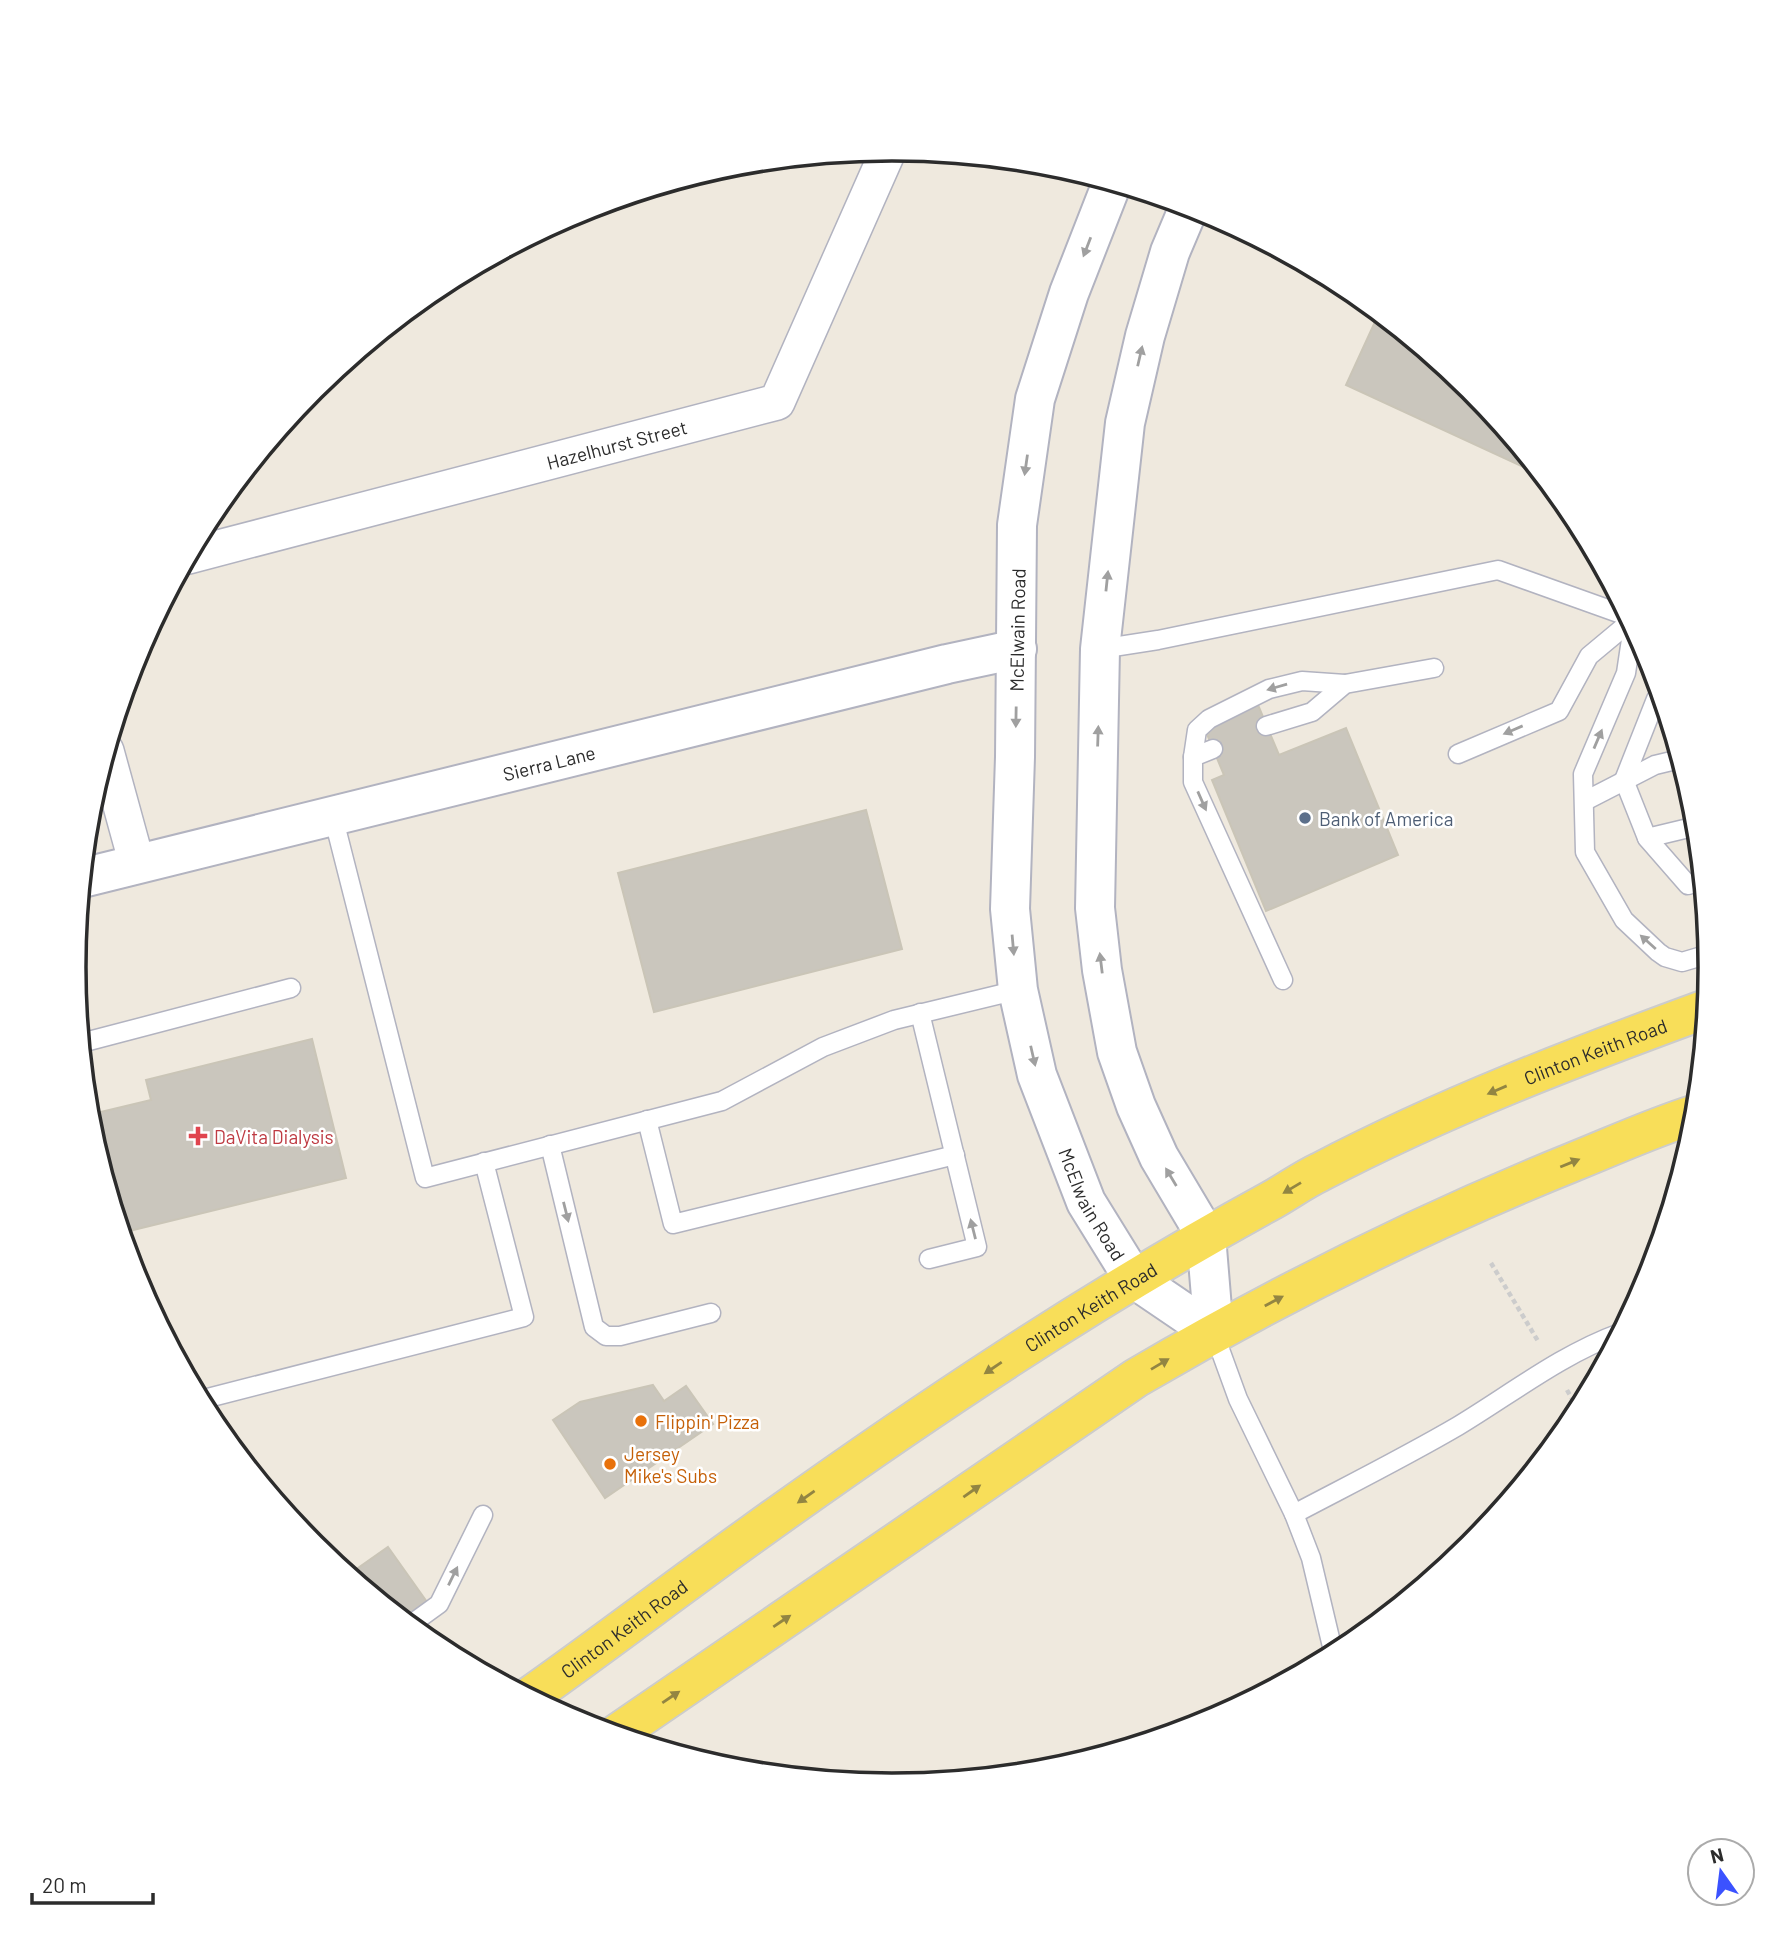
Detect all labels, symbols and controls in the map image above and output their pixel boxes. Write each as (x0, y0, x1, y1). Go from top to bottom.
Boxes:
one-way arrow (1082, 236, 1093, 257)
one-way arrow (1135, 345, 1146, 367)
street label: Hazelhurst Street (544, 415, 689, 473)
one-way arrow (1020, 454, 1031, 476)
street label: McElwain Road (1004, 568, 1030, 692)
one-way arrow (1102, 569, 1113, 591)
one-way arrow (1267, 683, 1288, 693)
one-way arrow (1010, 707, 1021, 729)
one-way arrow (1092, 724, 1103, 746)
one-way arrow (1503, 725, 1524, 736)
one-way arrow (1593, 729, 1604, 750)
street label: Sierra Lane (500, 740, 597, 785)
one-way arrow (1197, 791, 1208, 812)
place label: Bank of America (1319, 807, 1453, 830)
marker: Bank of America (1297, 810, 1313, 826)
one-way arrow (1008, 934, 1019, 956)
one-way arrow (1640, 935, 1657, 951)
one-way arrow (1096, 952, 1107, 974)
street label: Clinton Keith Road (1520, 1013, 1670, 1089)
one-way arrow (1028, 1045, 1039, 1067)
one-way arrow (1487, 1084, 1508, 1095)
place label: DaVita Dialysis (214, 1125, 334, 1148)
marker: DaVita Dialysis (188, 1126, 208, 1146)
street label: McElwain Road (1055, 1145, 1131, 1264)
one-way arrow (1560, 1158, 1581, 1169)
one-way arrow (1164, 1168, 1177, 1187)
one-way arrow (1283, 1182, 1302, 1194)
one-way arrow (561, 1201, 572, 1223)
one-way arrow (967, 1218, 978, 1240)
street label: Clinton Keith Road (1020, 1257, 1161, 1356)
one-way arrow (1264, 1295, 1284, 1307)
one-way arrow (1151, 1358, 1170, 1370)
one-way arrow (984, 1362, 1003, 1375)
place label: Flippin' Pizza (655, 1410, 760, 1433)
marker: Flippin' Pizza (633, 1413, 649, 1429)
place label: Jersey Mike's Subs (624, 1442, 717, 1487)
marker: Jersey Mike's Subs (602, 1456, 618, 1472)
one-way arrow (963, 1484, 981, 1498)
one-way arrow (797, 1490, 815, 1504)
one-way arrow (447, 1566, 458, 1586)
street label: Clinton Keith Road (556, 1574, 692, 1682)
one-way arrow (773, 1615, 792, 1628)
one-way arrow (662, 1690, 680, 1704)
north arrow (1686, 1837, 1756, 1907)
text: N (1708, 1842, 1726, 1868)
scale bar (32, 1862, 152, 1906)
text: 20 m (42, 1872, 87, 1897)

